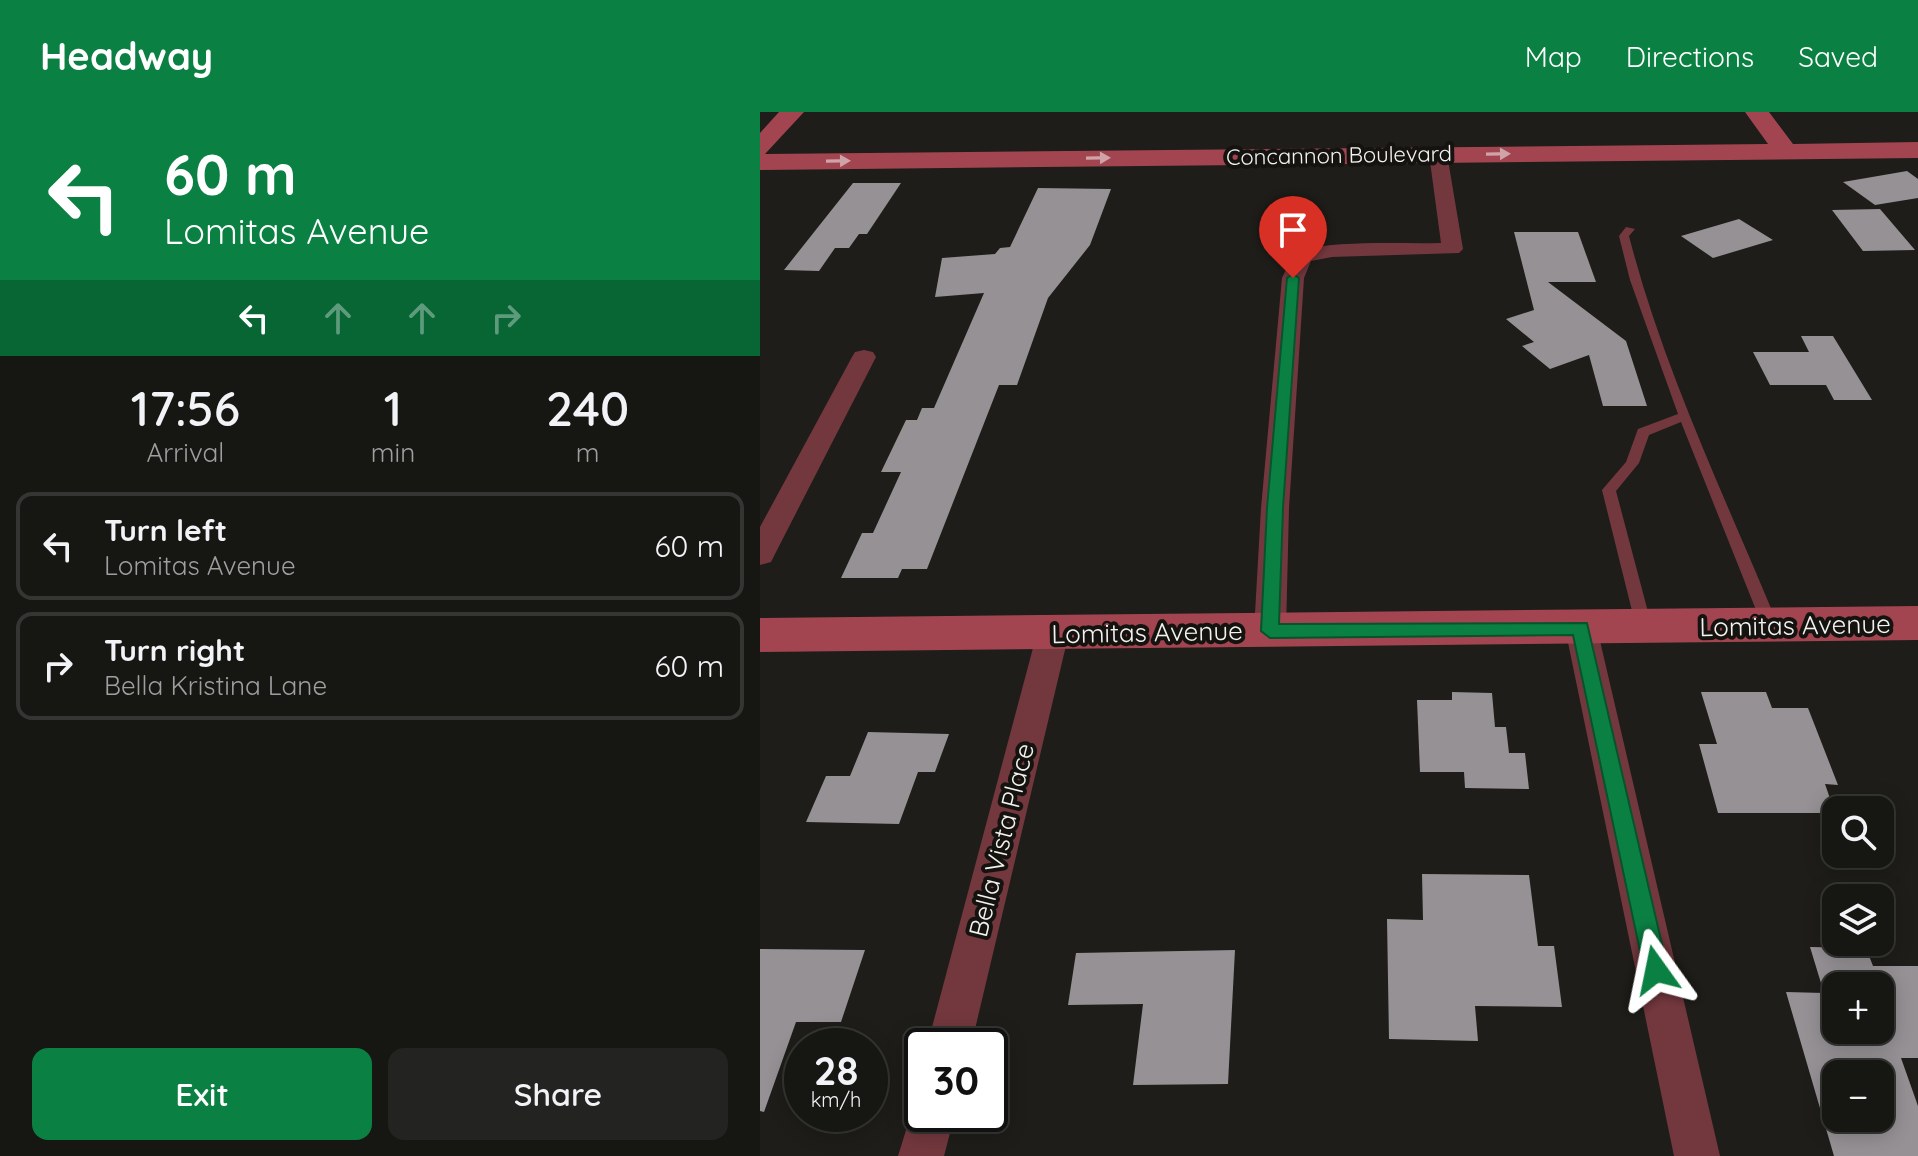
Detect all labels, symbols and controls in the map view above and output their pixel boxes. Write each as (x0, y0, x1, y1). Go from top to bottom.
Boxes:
text: Headway (40, 32, 213, 80)
text: Map (1525, 39, 1582, 74)
text: Directions (1626, 39, 1754, 74)
text: Saved (1798, 39, 1878, 74)
text: 60 m (164, 139, 297, 209)
street label: Concannon Boulevard (1226, 139, 1452, 171)
icon: left (32, 144, 136, 248)
one-way arrow (1486, 147, 1511, 160)
one-way arrow (1086, 152, 1111, 164)
one-way arrow (826, 155, 851, 167)
pin (1259, 196, 1327, 278)
text: Lomitas Avenue (164, 208, 429, 253)
icon: arrive (1271, 208, 1315, 252)
icon: left (232, 296, 276, 340)
icon: ahead (316, 296, 360, 340)
icon: ahead (400, 296, 444, 340)
icon: right (484, 296, 528, 340)
text: 17:56 (131, 378, 240, 438)
text: 1 (384, 378, 402, 438)
text: 240 (546, 378, 629, 438)
text: Arrival (147, 436, 224, 469)
text: min (371, 436, 415, 469)
text: m (576, 436, 599, 469)
text: Turn left (104, 511, 227, 549)
icon: left (36, 524, 80, 568)
text: 60 m (654, 527, 724, 565)
text: Lomitas Avenue (104, 549, 296, 582)
street label: Lomitas Avenue (1699, 607, 1891, 643)
street label: Lomitas Avenue (1051, 614, 1243, 650)
text: Turn right (104, 631, 245, 669)
icon: right (36, 644, 80, 688)
text: 60 m (654, 647, 724, 685)
text: Bella Kristina Lane (104, 669, 327, 702)
street label: Bella Vista Place (961, 740, 1041, 940)
map controls (1822, 796, 1894, 1132)
button: search (1822, 796, 1894, 868)
button: layers (1822, 884, 1894, 956)
position arrow (1614, 928, 1698, 1012)
button: + (1822, 972, 1894, 1044)
speed limit sign: 30 (904, 1028, 1008, 1132)
text: 28 (814, 1045, 858, 1095)
button: Exit (32, 1048, 372, 1140)
button: Share (388, 1048, 728, 1140)
button: − (1822, 1060, 1894, 1132)
text: km/h (811, 1087, 861, 1112)

